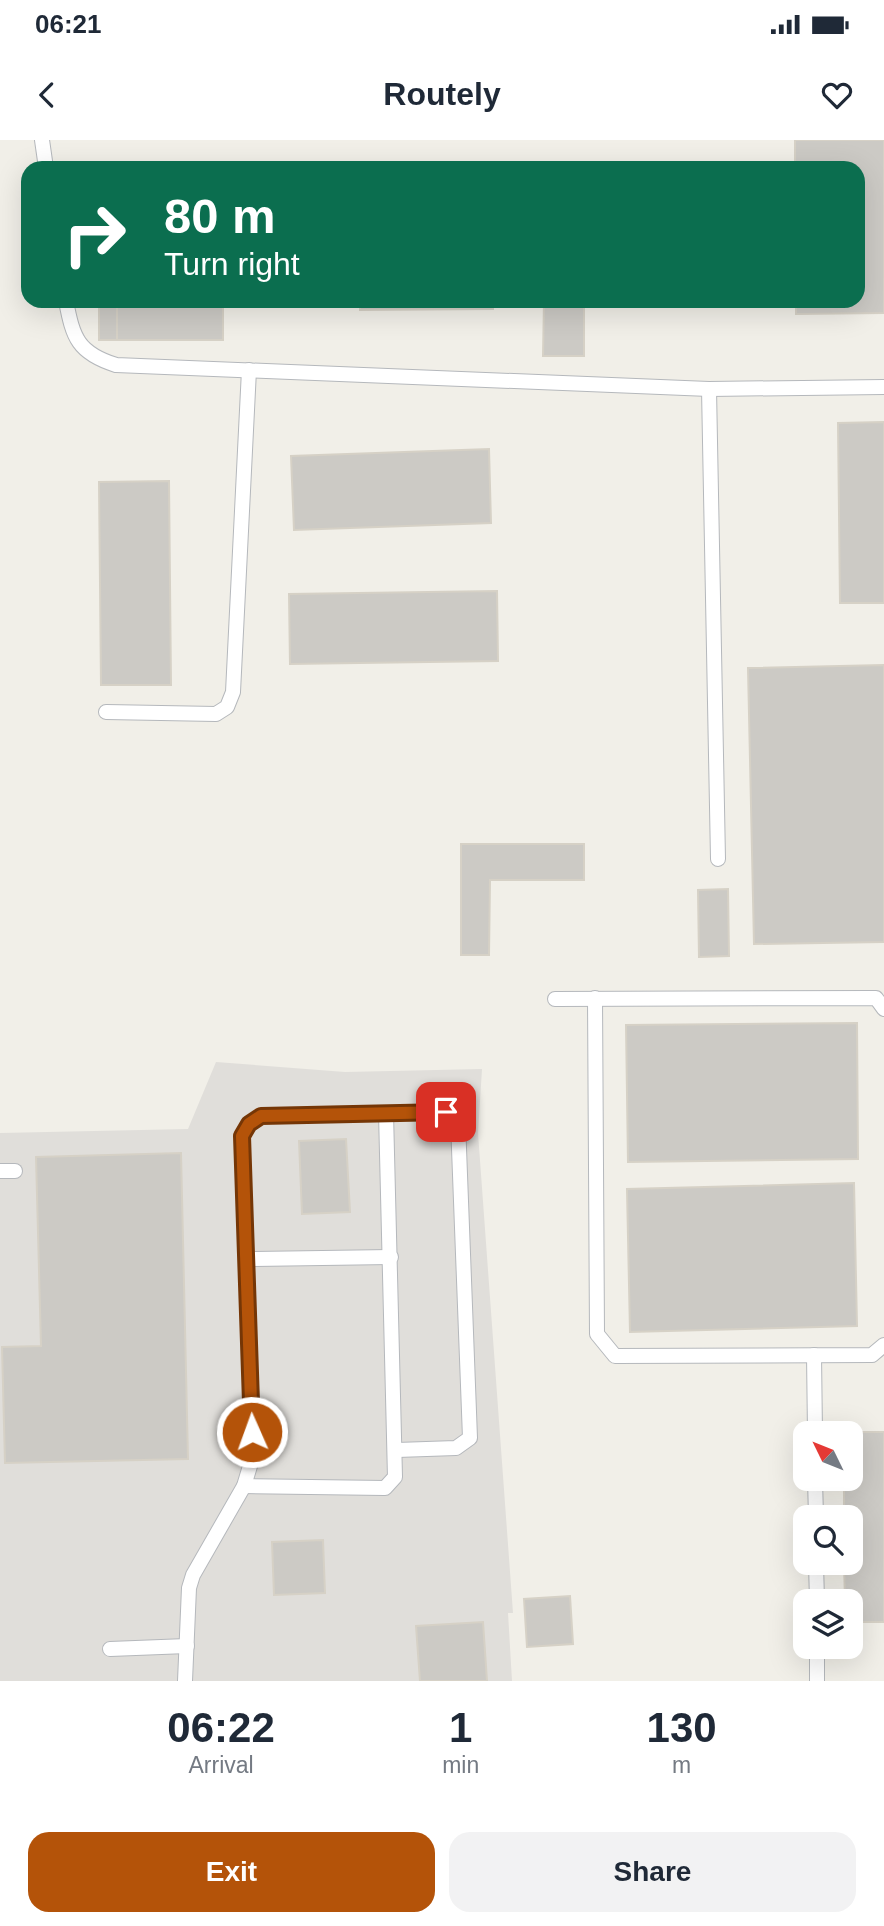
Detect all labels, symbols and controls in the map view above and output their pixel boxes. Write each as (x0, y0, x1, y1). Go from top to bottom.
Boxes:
text: 06:21 (35, 9, 102, 39)
icon: back (28, 76, 66, 114)
text: Routely (383, 76, 501, 112)
icon: heart (818, 76, 856, 114)
icon: right (49, 189, 140, 280)
text: 80 m (164, 189, 276, 243)
text: Turn right (164, 246, 300, 282)
pin (416, 1082, 476, 1142)
icon: arrive (427, 1093, 465, 1131)
position arrow (215, 1395, 289, 1469)
north arrow (793, 1421, 863, 1491)
map controls (793, 1421, 863, 1659)
button: search (793, 1505, 863, 1575)
button: layers (793, 1589, 863, 1659)
text: 06:22 (167, 1704, 275, 1751)
text: 1 (449, 1704, 472, 1751)
text: 130 (647, 1704, 717, 1751)
text: Arrival (188, 1752, 254, 1778)
text: min (442, 1752, 479, 1778)
text: m (672, 1752, 691, 1778)
button: Exit (28, 1832, 435, 1912)
button: Share (449, 1832, 856, 1912)

